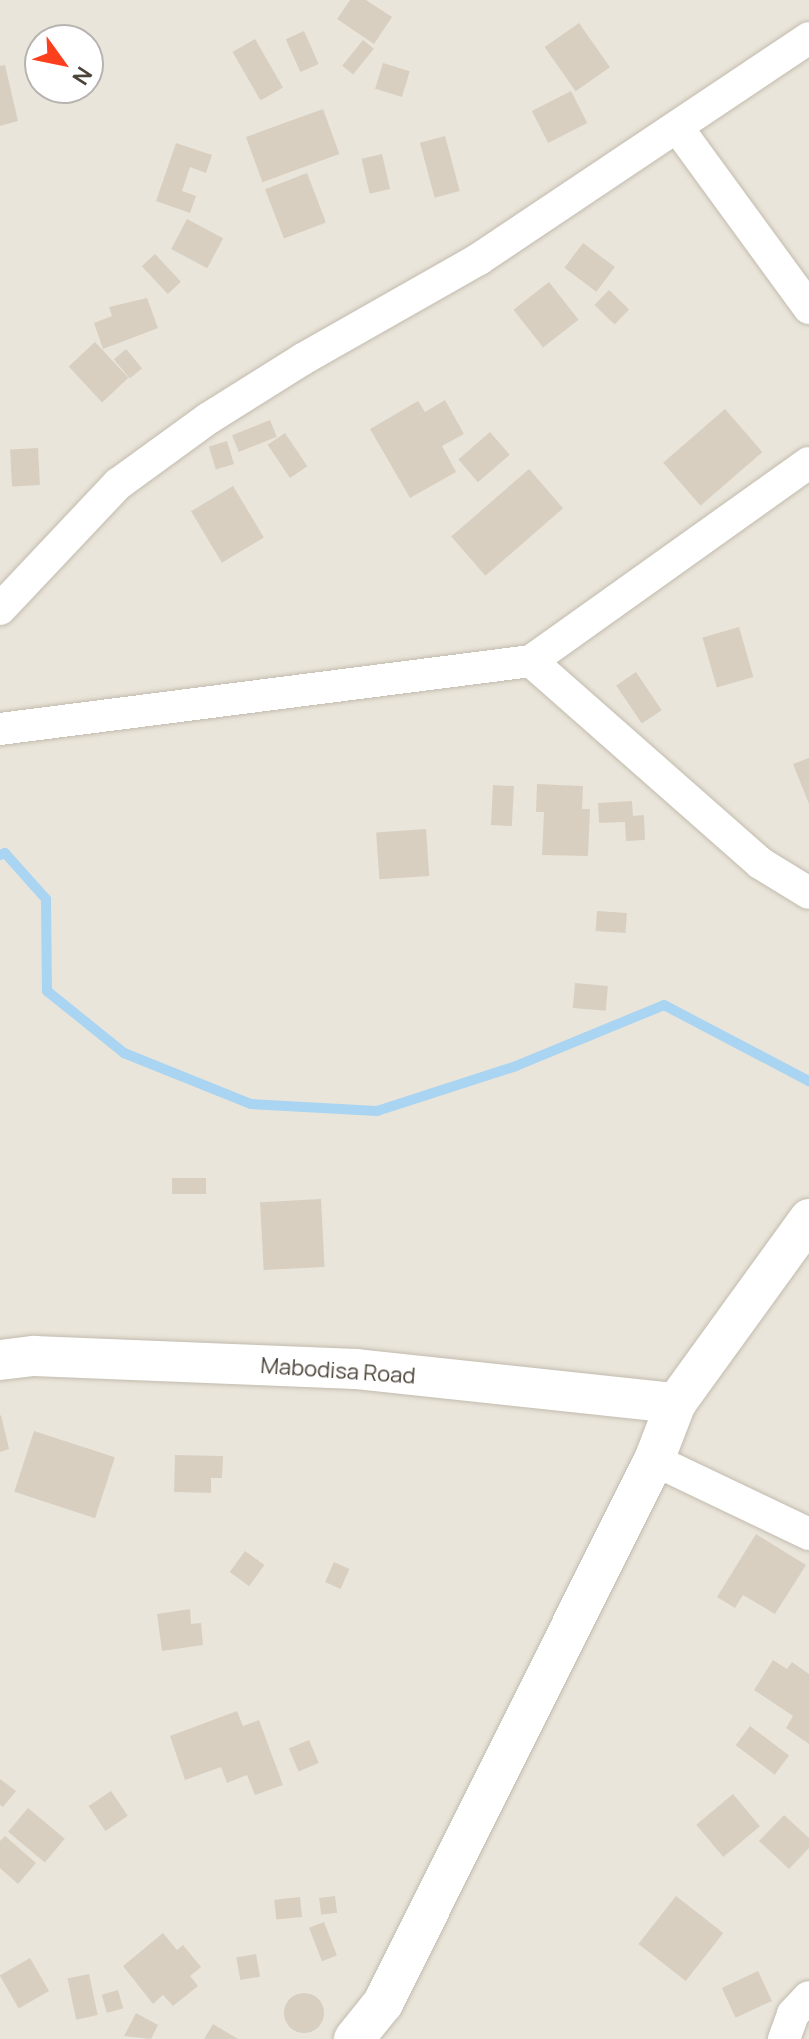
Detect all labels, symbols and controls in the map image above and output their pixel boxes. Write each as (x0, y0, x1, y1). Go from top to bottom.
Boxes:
north arrow (24, 24, 104, 104)
text: N (66, 61, 99, 91)
street label: Mabodisa Road (260, 1352, 416, 1390)

